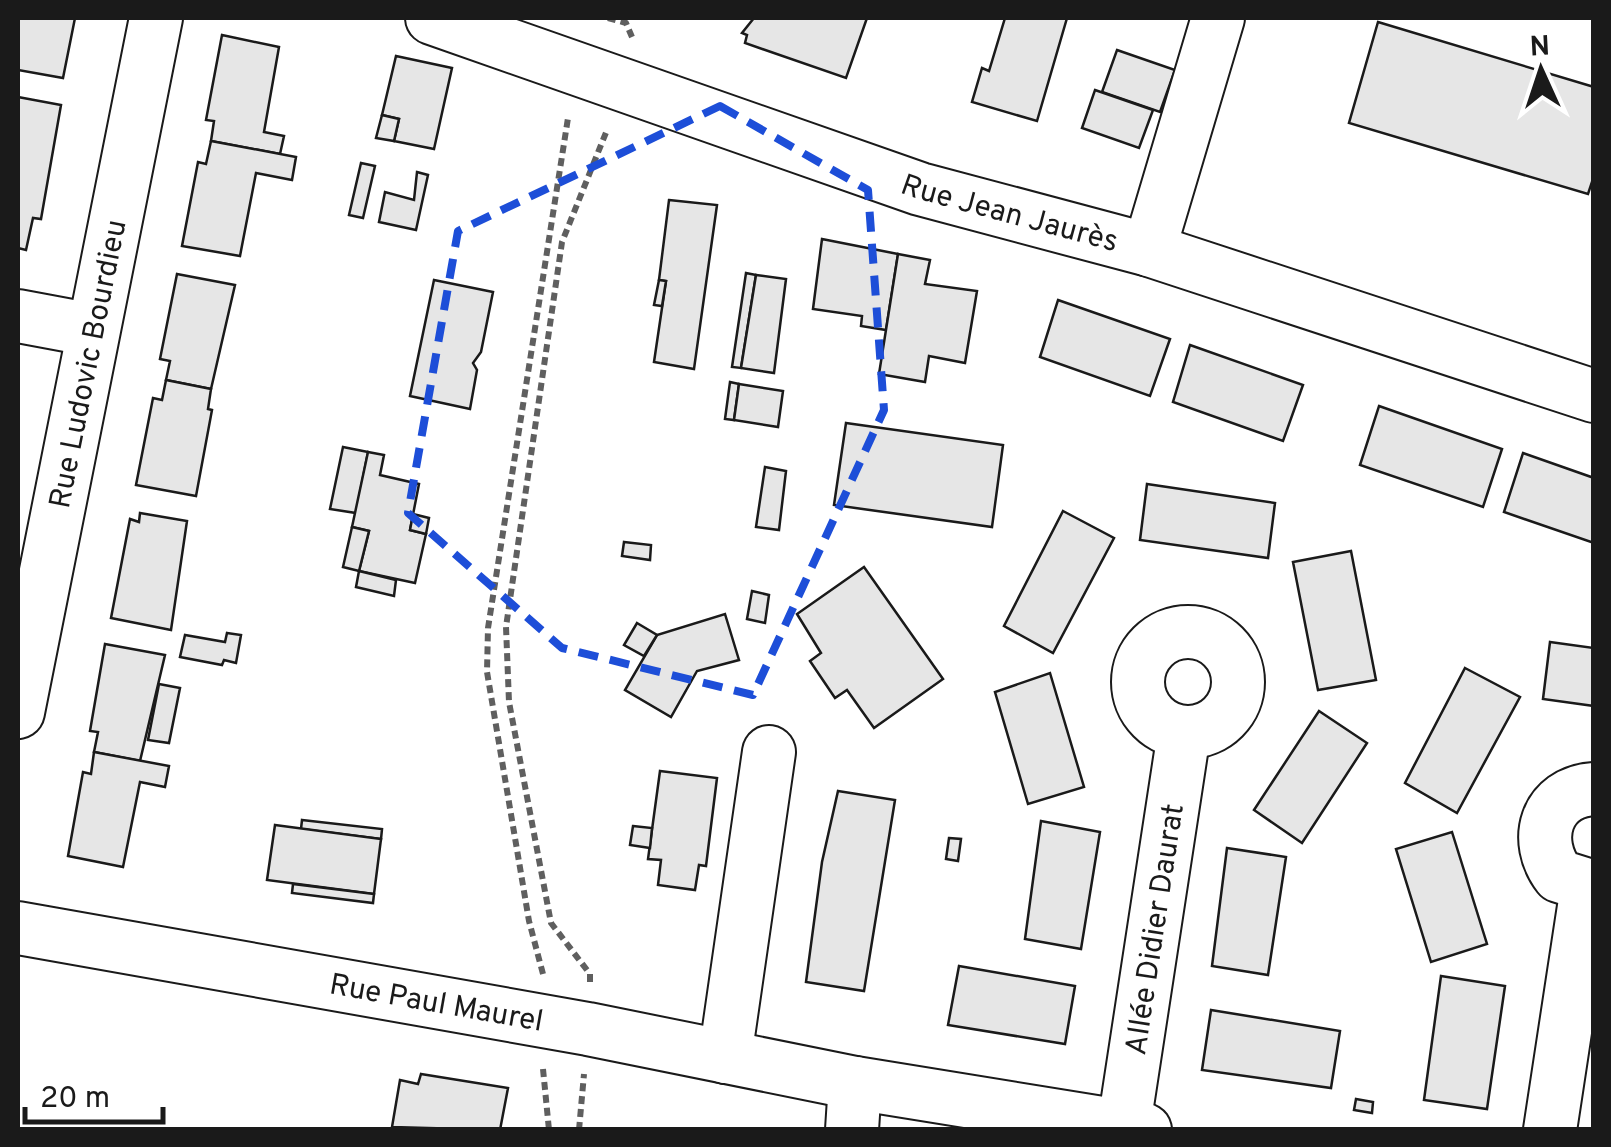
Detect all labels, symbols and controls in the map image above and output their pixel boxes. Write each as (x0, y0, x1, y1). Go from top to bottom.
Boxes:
north arrow (1491, 20, 1591, 120)
text: N (1529, 30, 1551, 67)
street label: Rue Jean Jaurès (895, 168, 1122, 262)
street label: Rue Ludovic Bourdieu (43, 217, 136, 512)
street label: Allée Didier Daurat (1119, 801, 1194, 1058)
street label: Rue Paul Maurel (326, 968, 546, 1042)
scale bar (25, 1062, 162, 1124)
text: 20 m (40, 1081, 110, 1118)

